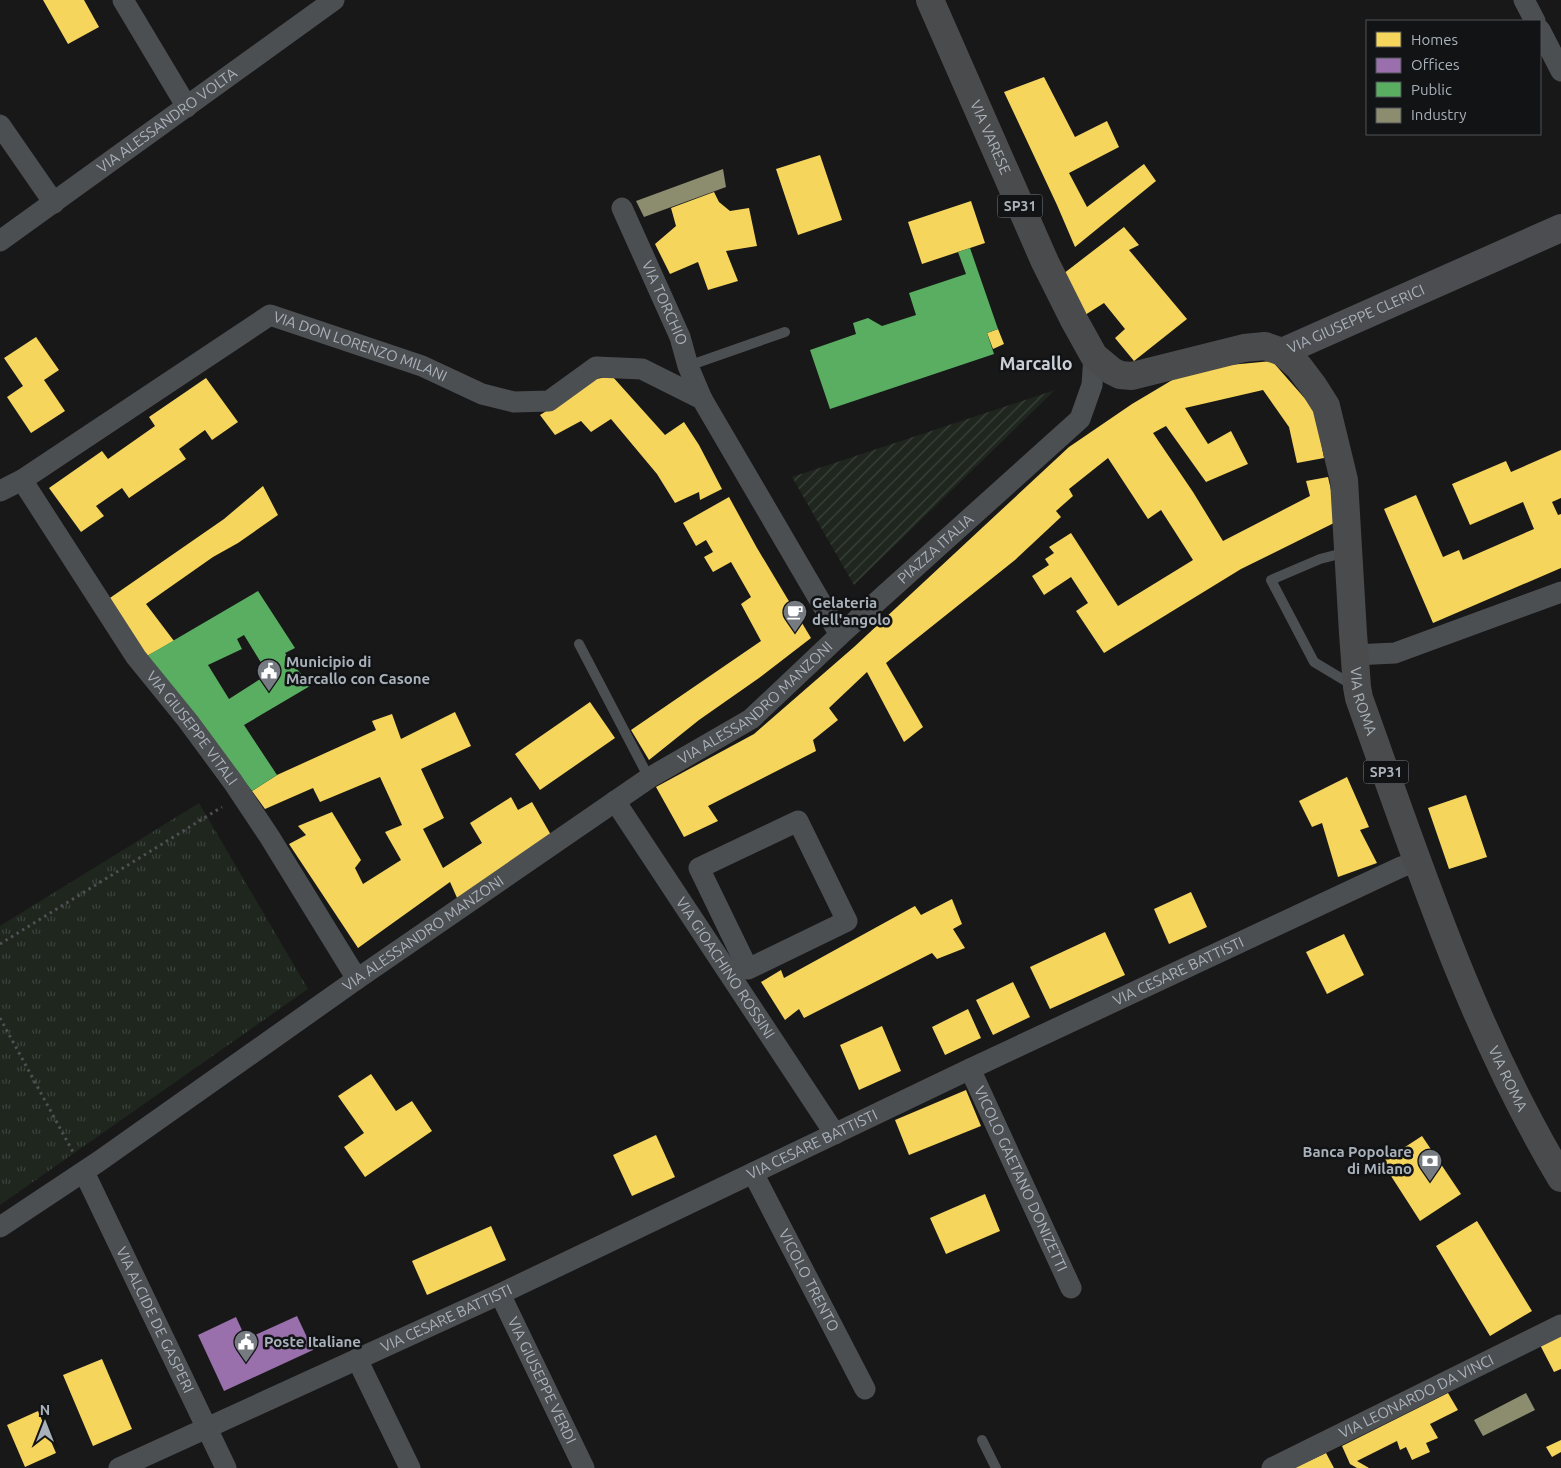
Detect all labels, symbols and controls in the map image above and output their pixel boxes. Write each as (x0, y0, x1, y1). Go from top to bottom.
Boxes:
legend (1366, 20, 1541, 135)
text: Homes (1411, 31, 1458, 48)
text: Offices (1411, 56, 1459, 73)
street label: VIA ALESSANDRO VOLTA (94, 64, 240, 176)
text: Public (1411, 81, 1452, 98)
street label: VIA VARESE (967, 97, 1014, 177)
text: Industry (1411, 106, 1466, 123)
road number: SP31 (998, 195, 1042, 218)
street label: VIA TORCHIO (639, 258, 691, 347)
street label: VIA GIUSEPPE CLERICI (1285, 281, 1427, 357)
street label: VIA DON LORENZO MILANI (271, 308, 450, 385)
district label: Marcallo (999, 353, 1073, 373)
street label: PIAZZA ITALIA (894, 510, 977, 587)
place label: Gelateria dell'angolo (812, 594, 891, 628)
cafe icon: Gelateria dell'angolo (782, 599, 808, 633)
street label: VIA ALESSANDRO MANZONI (675, 638, 836, 767)
place label: Municipio di Marcallo con Casone (286, 653, 430, 687)
public building icon: Municipio di Marcallo con Casone (256, 658, 282, 692)
street label: VIA ROMA (1348, 666, 1381, 738)
street label: VIA GIUSEPPE VITALI (143, 668, 241, 788)
road number: SP31 (1364, 760, 1408, 784)
street label: VIA ALESSANDRO MANZONI (339, 872, 507, 995)
street label: VIA GIOACHINO ROSSINI (673, 894, 778, 1042)
street label: VIA CESARE BATTISTI (1110, 933, 1246, 1009)
street label: VIA ROMA (1485, 1043, 1531, 1114)
street label: VICOLO GAETANO DONIZETTI (971, 1083, 1071, 1274)
street label: VIA CESARE BATTISTI (744, 1106, 880, 1183)
place label: Banca Popolare di Milano (1302, 1143, 1412, 1177)
bank icon: Banca Popolare di Milano (1417, 1148, 1443, 1182)
street label: VICOLO TRENTO (776, 1226, 843, 1334)
street label: VIA ALCIDE DE GASPERI (113, 1244, 198, 1395)
street label: VIA CESARE BATTISTI (378, 1281, 515, 1355)
street label: VIA GIUSEPPE VERDI (504, 1314, 580, 1446)
public building icon: Poste Italiane (233, 1329, 259, 1363)
place label: Poste Italiane (264, 1333, 361, 1350)
street label: VIA LEONARDO DA VINCI (1336, 1351, 1496, 1442)
north arrow (20, 1398, 70, 1448)
text: N (40, 1402, 50, 1418)

